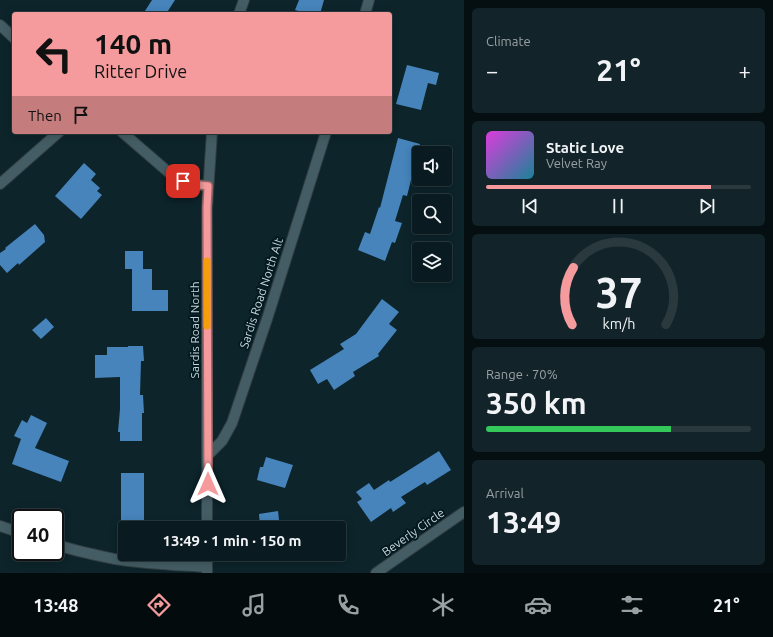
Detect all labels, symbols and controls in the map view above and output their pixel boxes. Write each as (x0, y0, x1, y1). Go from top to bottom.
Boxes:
icon: left (28, 28, 80, 80)
text: 140 m (94, 28, 172, 59)
text: Climate (486, 34, 531, 48)
text: 21° (596, 53, 641, 87)
text: − (486, 58, 498, 83)
text: + (739, 58, 751, 83)
text: Ritter Drive (94, 61, 187, 81)
icon: arrive (70, 104, 92, 126)
text: Then (28, 107, 62, 124)
text: Static Love (546, 139, 624, 156)
map controls (412, 146, 452, 282)
button: sound (412, 146, 452, 186)
text: Velvet Ray (546, 156, 607, 170)
pin (166, 164, 200, 198)
icon: arrive (172, 170, 194, 192)
button: search (412, 194, 452, 234)
icon: previous (519, 195, 541, 217)
icon: pause (607, 195, 629, 217)
icon: next (696, 195, 718, 217)
street label: Sardis Road North Alt (237, 236, 285, 350)
button: layers (412, 242, 452, 282)
text: 37 (595, 268, 642, 315)
street label: Sardis Road North (188, 281, 201, 379)
text: km/h (602, 315, 635, 331)
text: Range · 70% (486, 367, 558, 381)
text: 350 km (486, 386, 587, 420)
position arrow (187, 463, 229, 505)
text: Arrival (486, 486, 524, 500)
text: 13:49 (486, 505, 561, 539)
street label: Beverly Circle (379, 506, 447, 558)
speed limit sign: 40 (12, 509, 64, 561)
text: 13:49 · 1 min · 150 m (163, 532, 301, 549)
icon: directions (145, 591, 173, 619)
icon: music (240, 591, 268, 619)
icon: phone (334, 591, 362, 619)
icon: climate (429, 591, 457, 619)
icon: car (524, 591, 552, 619)
icon: filters (618, 591, 646, 619)
text: 13:48 (33, 595, 78, 615)
text: 21° (713, 595, 740, 615)

